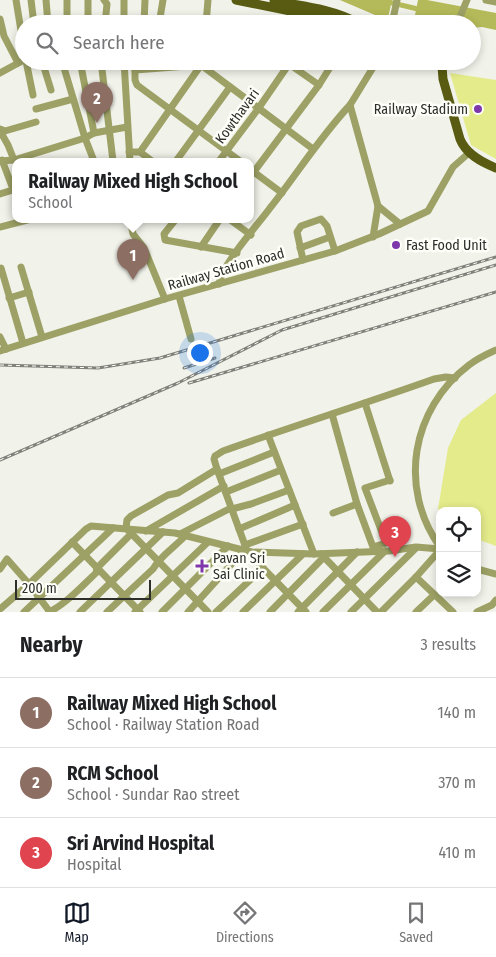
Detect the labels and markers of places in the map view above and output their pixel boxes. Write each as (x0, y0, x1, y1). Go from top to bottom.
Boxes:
pin: 2 (81, 82, 113, 123)
place label: Railway Stadium (374, 101, 468, 118)
marker: Railway Stadium (472, 103, 484, 115)
place label: Fast Food Unit (406, 237, 487, 254)
pin: 1 (117, 239, 149, 280)
marker: Fast Food Unit (390, 239, 402, 251)
pin: 3 (379, 516, 411, 557)
place label: Pavan Sri Sai Clinic (213, 550, 265, 583)
marker: Pavan Sri Sai Clinic (195, 559, 209, 573)

